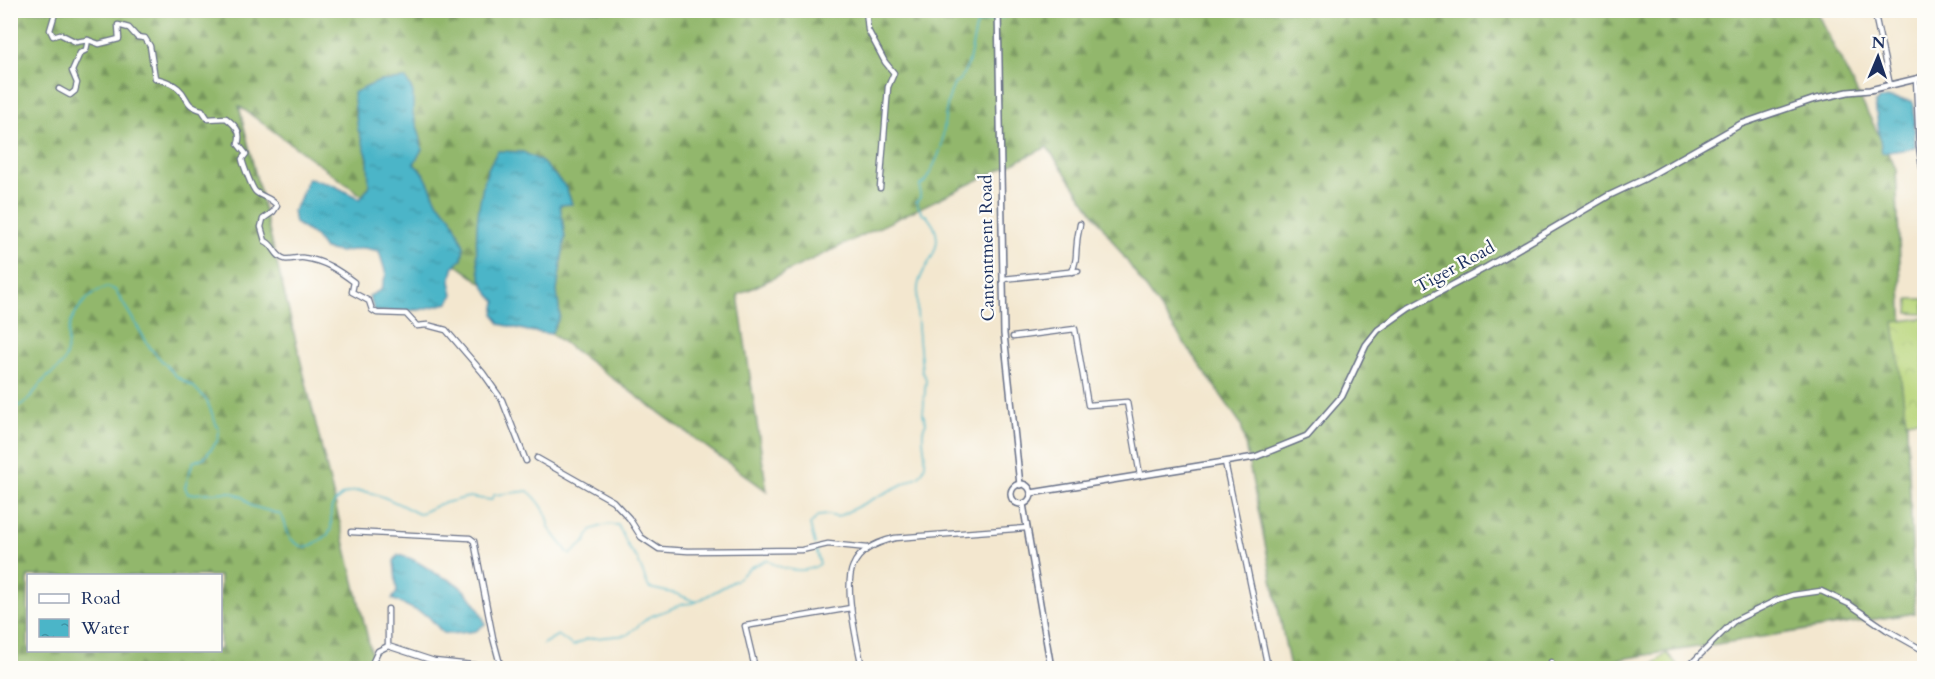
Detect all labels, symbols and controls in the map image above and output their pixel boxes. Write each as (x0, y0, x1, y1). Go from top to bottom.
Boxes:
north arrow (1848, 27, 1908, 87)
text: N (1871, 32, 1886, 54)
street label: Cantontment Road (973, 174, 1001, 322)
street label: Tiger Road (1411, 235, 1500, 299)
legend (27, 574, 222, 652)
text: Road (81, 586, 121, 611)
text: Water (80, 616, 130, 641)

